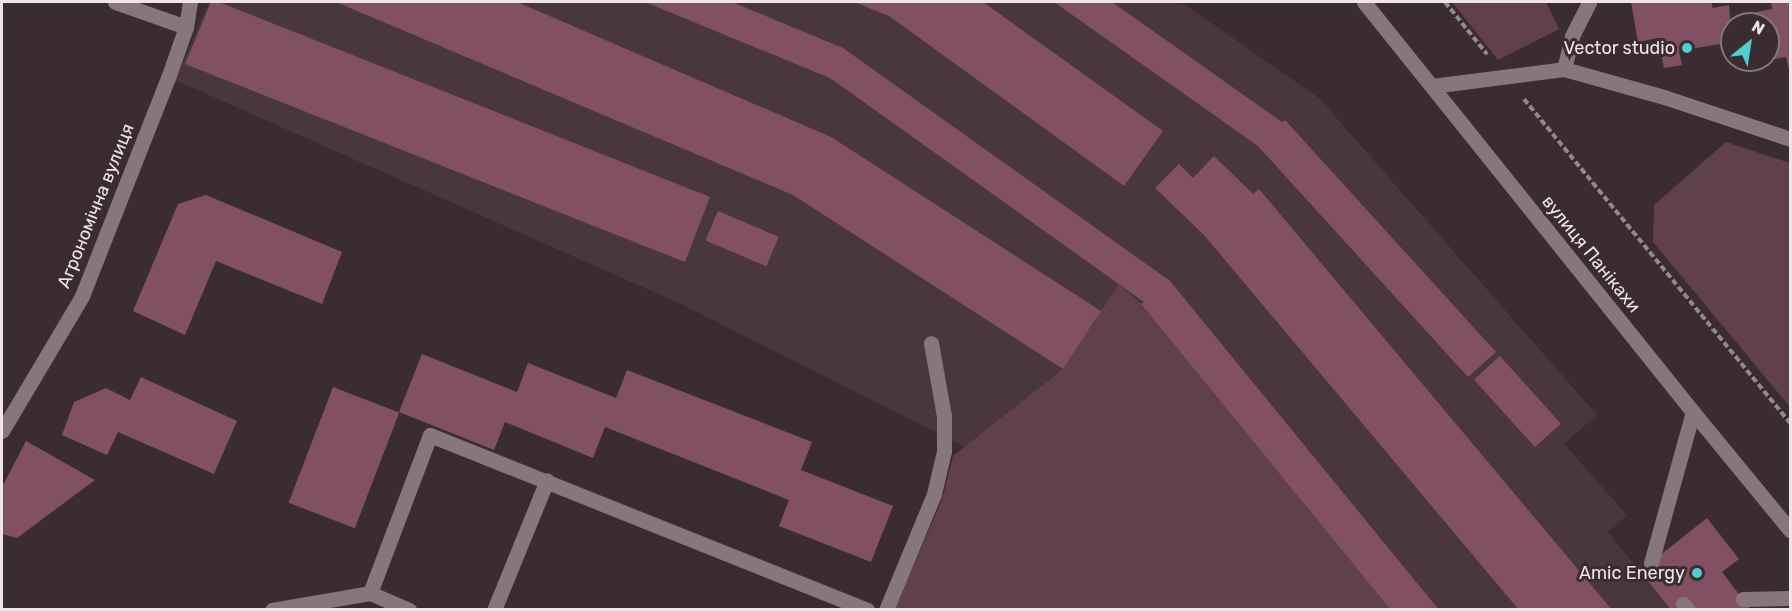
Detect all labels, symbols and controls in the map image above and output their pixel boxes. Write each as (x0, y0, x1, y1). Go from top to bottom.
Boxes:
north arrow (1720, 12, 1780, 72)
text: N (1749, 17, 1768, 39)
place label: Vector studio (1563, 37, 1675, 59)
marker: Vector studio (1680, 41, 1694, 55)
street label: Агрономічна вулиця (53, 120, 139, 292)
street label: вулиця Панікахи (1537, 191, 1645, 317)
place label: Amic Energy (1579, 562, 1685, 584)
marker: Amic Energy (1690, 566, 1704, 580)

